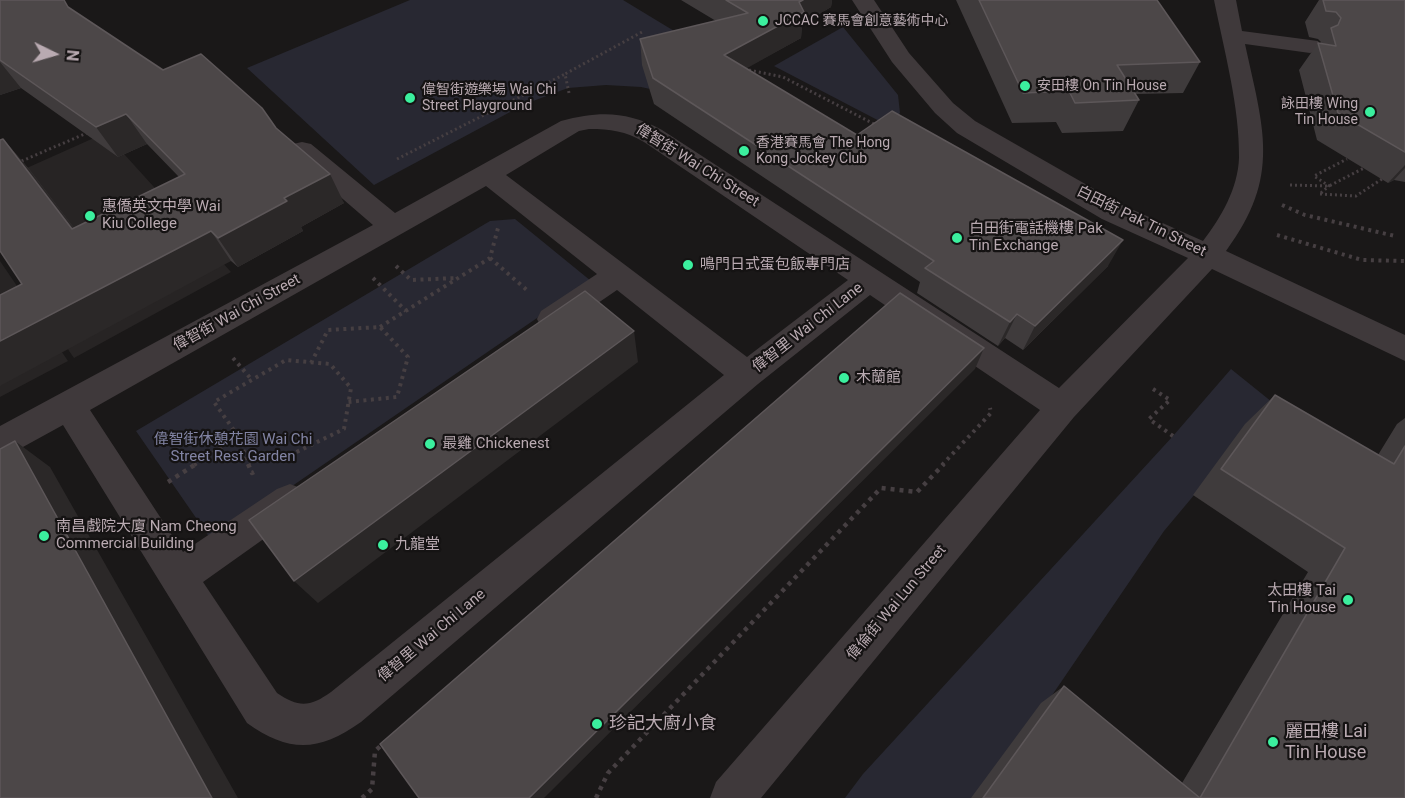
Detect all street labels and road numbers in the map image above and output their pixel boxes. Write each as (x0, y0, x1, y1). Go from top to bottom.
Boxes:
street label: 偉智街 Wai Chi Street (632, 121, 762, 211)
street label: 白田街 Pak Tin Street (1073, 183, 1209, 261)
street label: 偉智街 Wai Chi Street (170, 271, 304, 355)
street label: 偉智里 Wai Chi Lane (749, 279, 867, 377)
street label: 偉倫街 Wai Lun Street (844, 542, 950, 664)
street label: 偉智里 Wai Chi Lane (374, 586, 490, 686)

